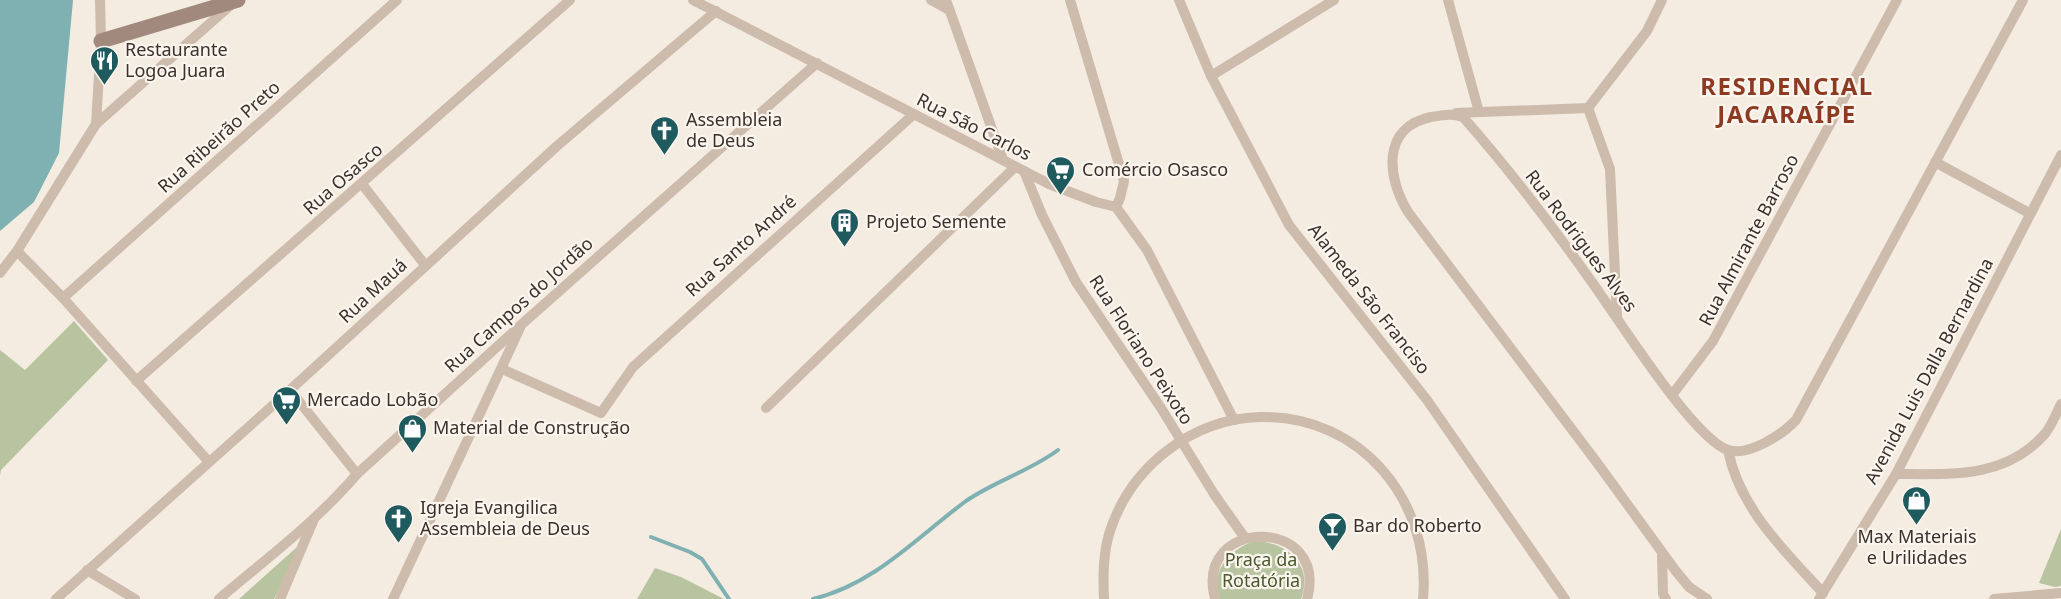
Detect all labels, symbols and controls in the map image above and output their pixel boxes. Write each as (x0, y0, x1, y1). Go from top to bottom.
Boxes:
place label: Restaurante Logoa Juara (125, 37, 228, 82)
restaurant icon: Restaurante Logoa Juara (88, 44, 120, 86)
district label: RESIDENCIAL JACARAÍPE (1700, 69, 1874, 130)
street label: Rua Ribeirão Preto (152, 75, 285, 198)
street label: Rua São Carlos (913, 87, 1036, 165)
place label: Assembleia de Deus (686, 107, 782, 152)
church icon: Assembleia de Deus (649, 114, 681, 156)
street label: Rua Osasco (297, 137, 387, 219)
street label: Rua Almirante Barroso (1693, 150, 1804, 330)
supermarket icon: Comércio Osasco (1045, 154, 1077, 196)
place label: Comércio Osasco (1082, 157, 1228, 181)
street label: Rua Rodrigues Alves (1520, 164, 1643, 316)
street label: Rua Santo André (680, 189, 801, 301)
building icon: Projeto Semente (829, 206, 861, 248)
place label: Projeto Semente (866, 209, 1007, 233)
street label: Alameda São Franciso (1303, 218, 1436, 379)
street label: Rua Campos do Jordão (439, 231, 598, 377)
street label: Rua Mauá (333, 253, 411, 328)
street label: Avenida Luis Dalla Bernardina (1858, 253, 1998, 488)
street label: Rua Floriano Peixoto (1084, 270, 1199, 429)
supermarket icon: Mercado Lobão (270, 384, 302, 426)
place label: Mercado Lobão (307, 387, 438, 411)
shop icon: Material de Construção (396, 412, 428, 454)
place label: Material de Construção (433, 415, 630, 439)
shop icon: Max Materiais e Urilidades (1901, 484, 1933, 526)
place label: Igreja Evangilica Assembleia de Deus (420, 495, 590, 540)
church icon: Igreja Evangilica Assembleia de Deus (383, 502, 415, 544)
bar icon: Bar do Roberto (1316, 510, 1348, 552)
place label: Bar do Roberto (1353, 513, 1482, 537)
place label: Max Materiais e Urilidades (1857, 524, 1977, 569)
park label: Praça da Rotatória (1222, 547, 1300, 592)

